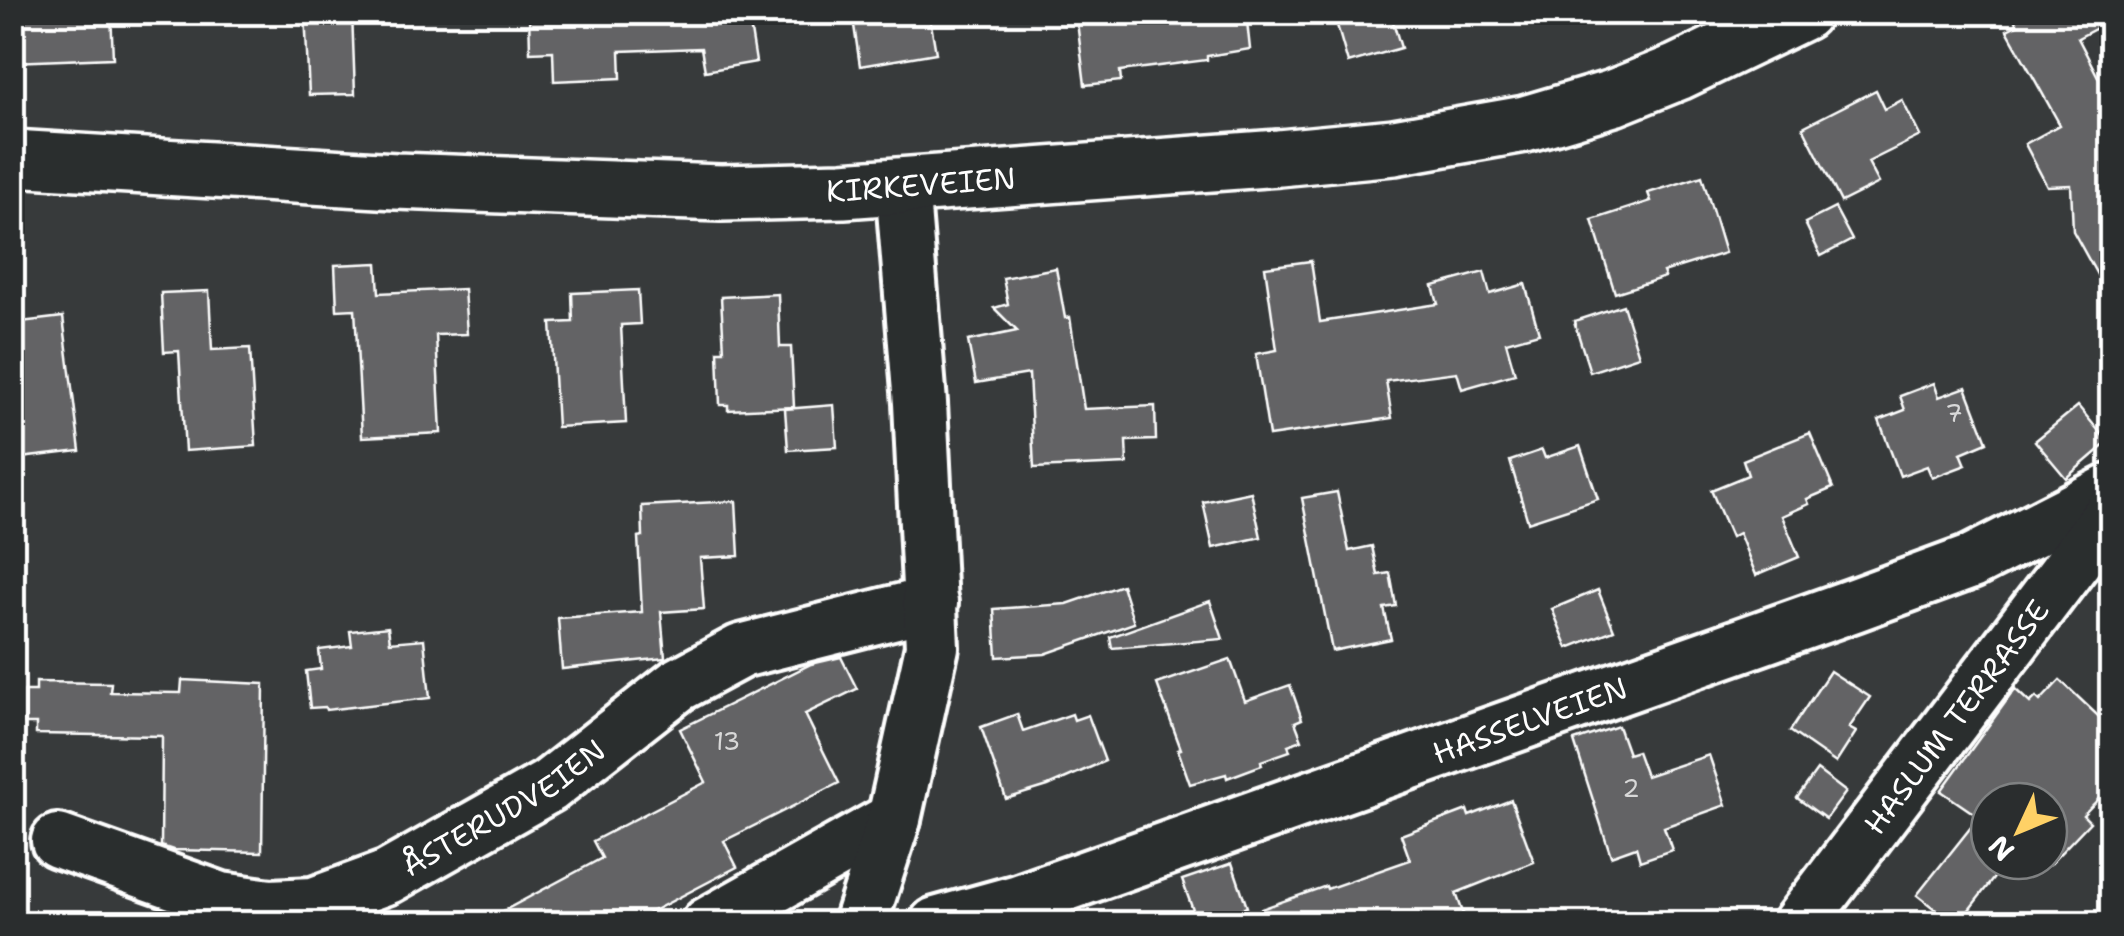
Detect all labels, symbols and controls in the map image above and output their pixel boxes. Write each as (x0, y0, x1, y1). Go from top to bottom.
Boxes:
street label: KIRKEVEIEN (825, 157, 1017, 211)
house number: 7 (1945, 396, 1963, 430)
street label: HASLUM TERRASSE (1854, 591, 2058, 842)
street label: HASSELVEIEN (1427, 667, 1633, 773)
house number: 13 (714, 724, 740, 758)
street label: ÅSTERUDVEIEN (394, 729, 613, 886)
house number: 2 (1622, 771, 1640, 805)
north arrow (1969, 781, 2069, 881)
text: N (1980, 827, 2022, 870)

